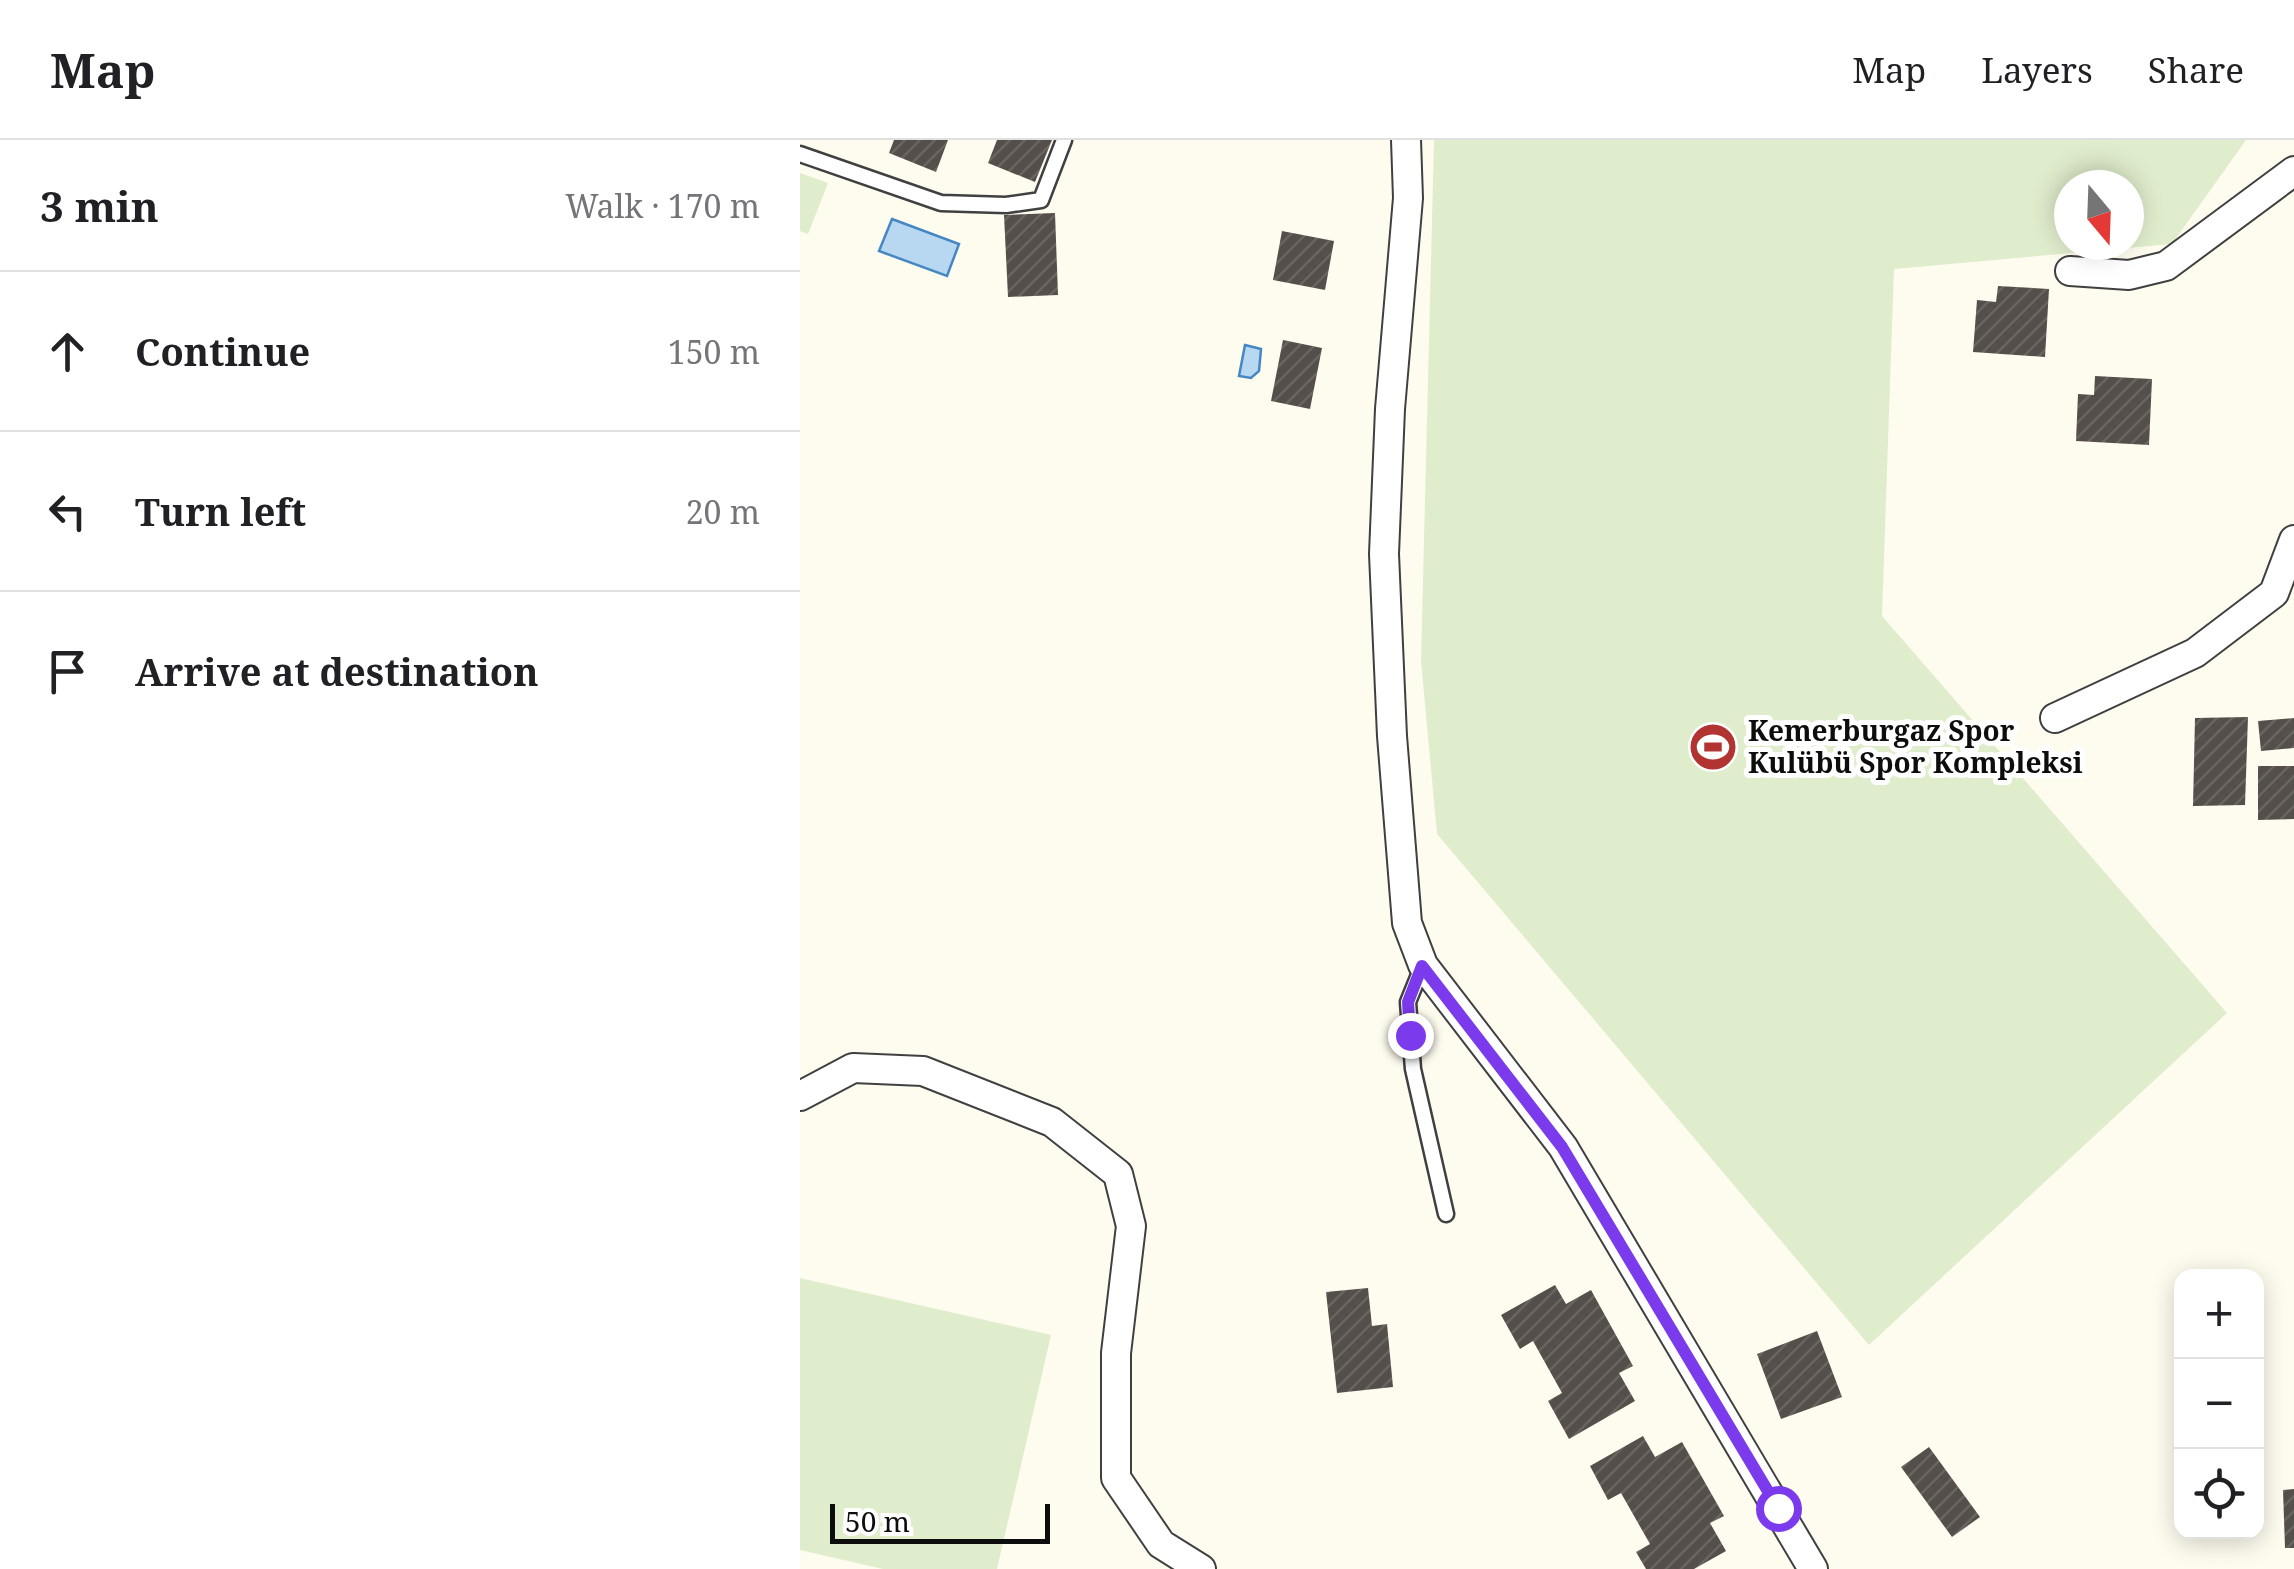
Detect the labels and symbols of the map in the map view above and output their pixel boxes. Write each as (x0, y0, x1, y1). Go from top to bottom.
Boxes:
north arrow (2054, 170, 2144, 260)
place label: Kemerburgaz Spor Kulübü Spor Kompleksi (1748, 711, 2083, 781)
sports icon: Kemerburgaz Spor Kulübü Spor Kompleksi (1687, 721, 1739, 773)
route end (1388, 1013, 1434, 1059)
route start (1756, 1486, 1802, 1532)
scale bar (830, 1499, 1050, 1544)

